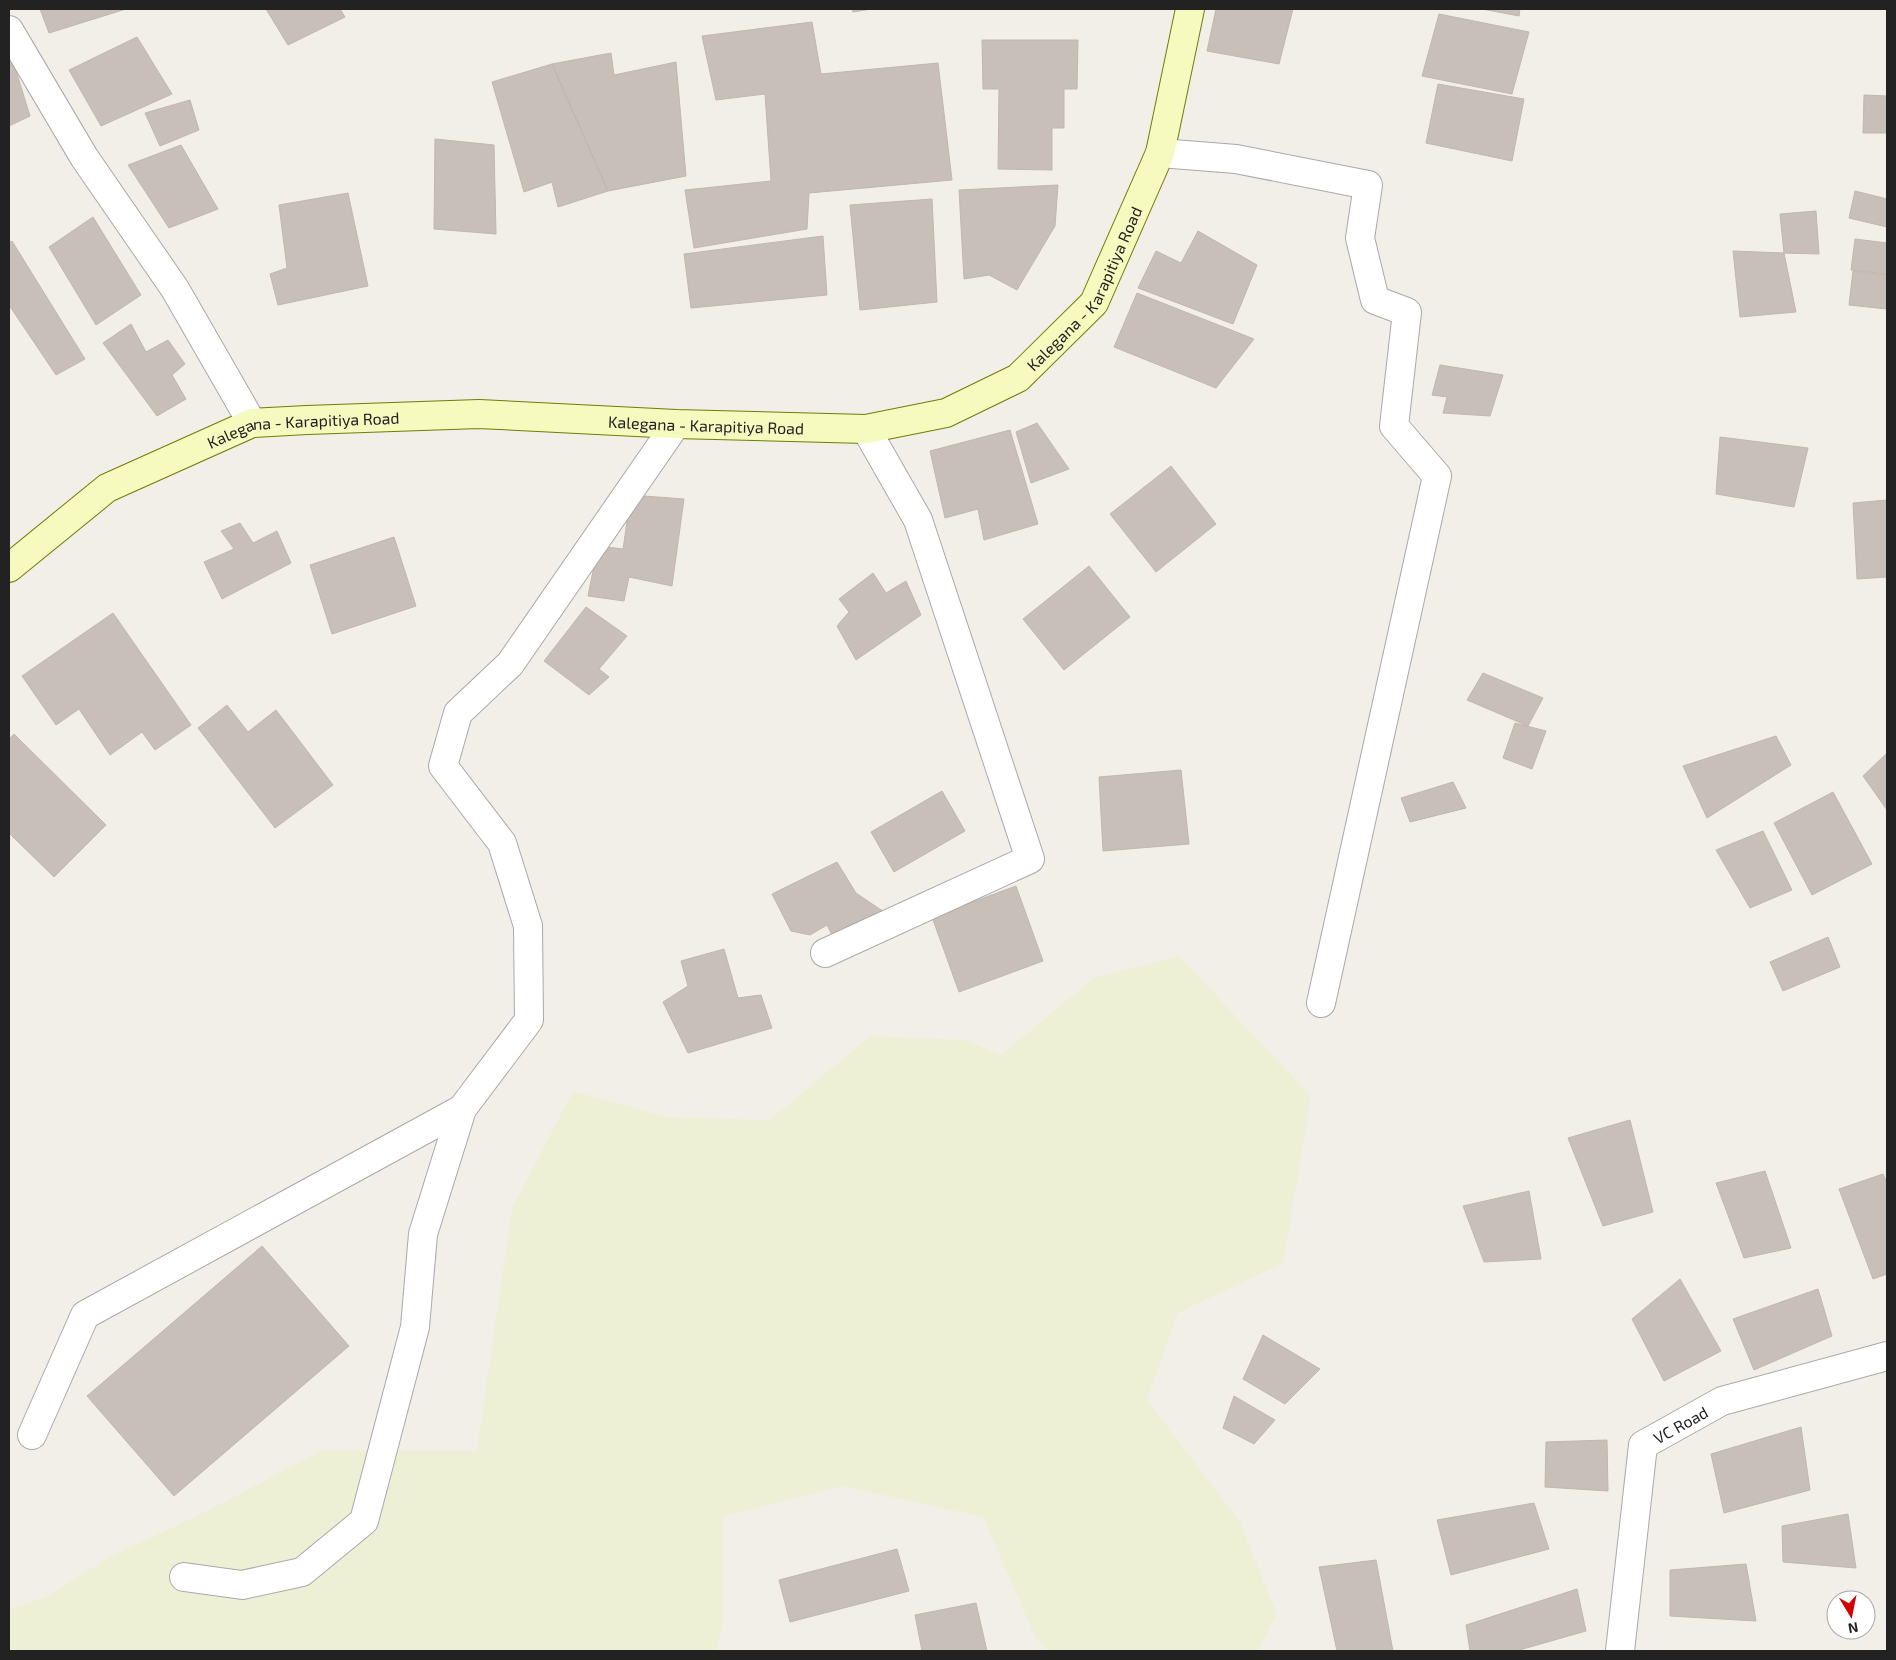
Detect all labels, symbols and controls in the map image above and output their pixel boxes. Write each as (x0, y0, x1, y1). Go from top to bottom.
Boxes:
street label: Kalegana - Karapitiya Road (1022, 203, 1145, 374)
street label: Kalegana - Karapitiya Road (204, 407, 400, 452)
street label: Kalegana - Karapitiya Road (608, 411, 804, 437)
street label: VC Road (1650, 1402, 1711, 1447)
north arrow (1826, 1590, 1876, 1640)
text: N (1847, 1619, 1860, 1638)

